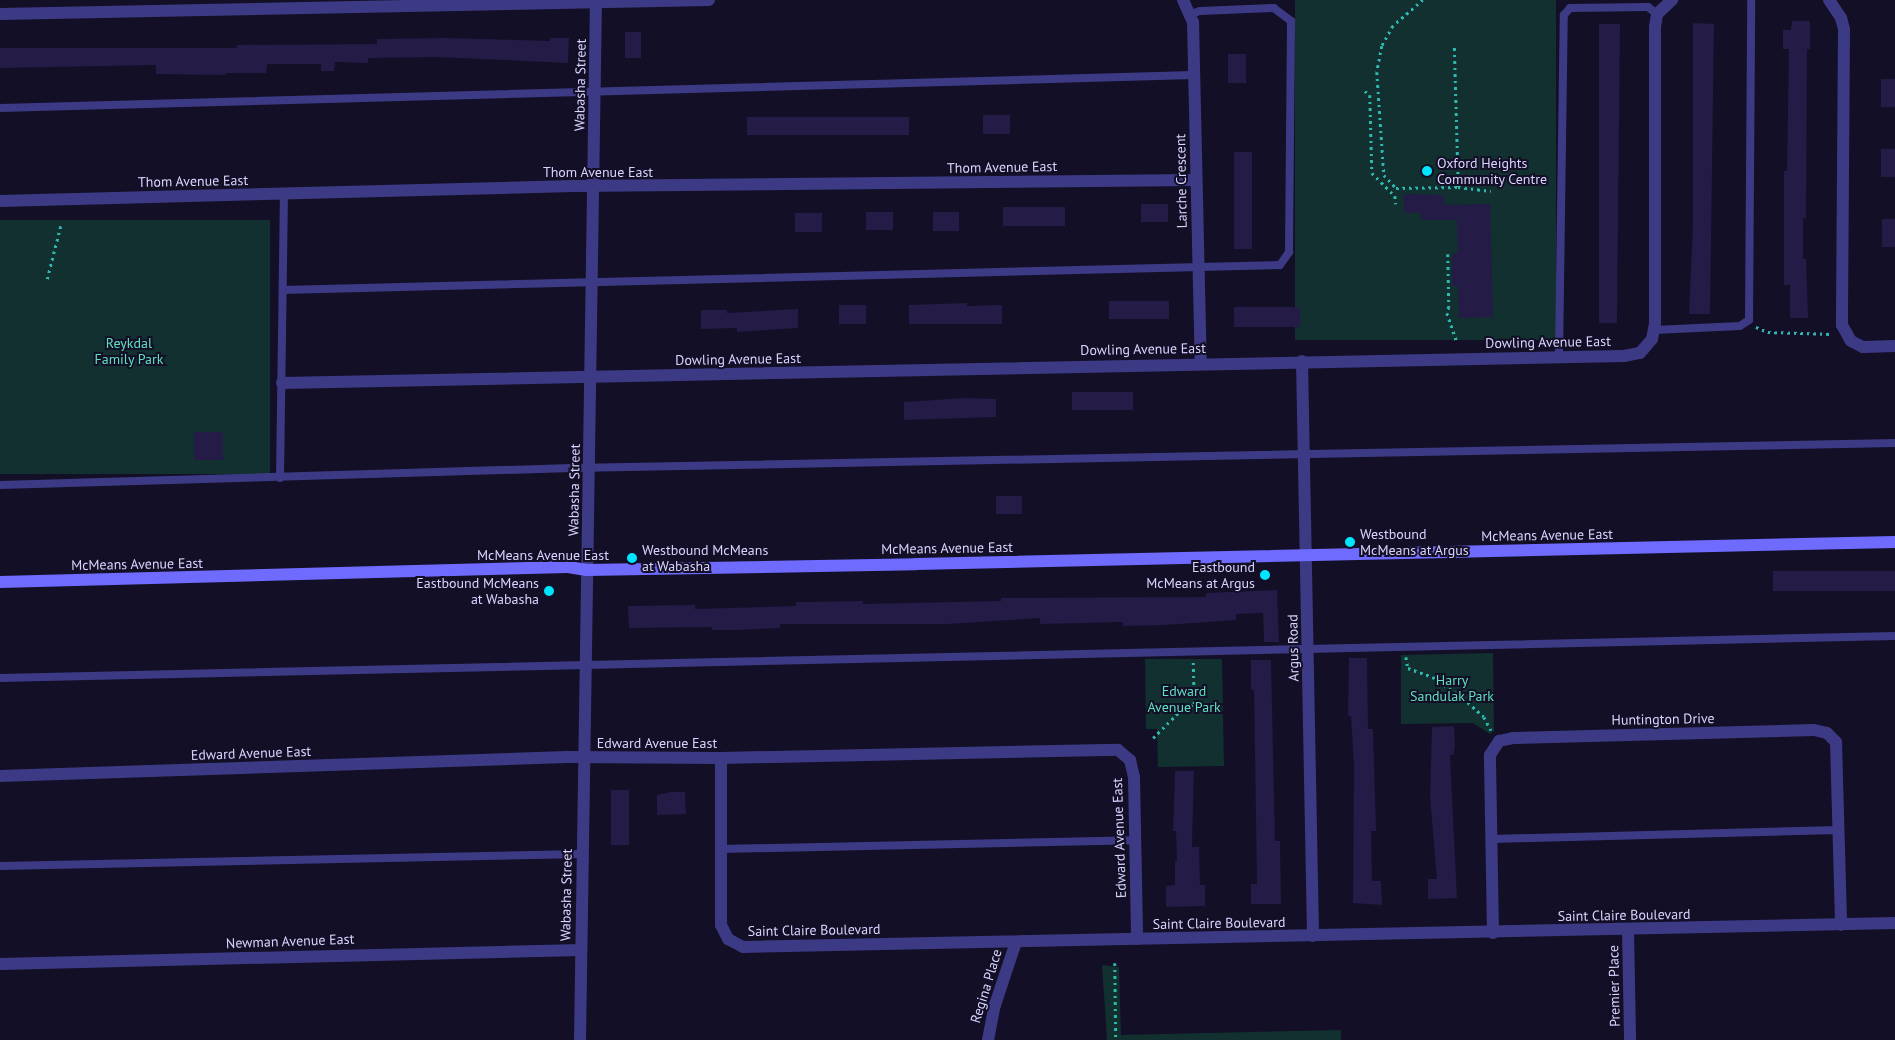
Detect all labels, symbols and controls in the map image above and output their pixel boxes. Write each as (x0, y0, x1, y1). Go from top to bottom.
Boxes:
street label: Wabasha Street (571, 39, 589, 131)
street label: Larche Crescent (1172, 134, 1190, 228)
place label: Oxford Heights Community Centre (1437, 155, 1548, 188)
street label: Thom Avenue East (947, 158, 1057, 176)
street label: Thom Avenue East (543, 164, 653, 180)
marker: Oxford Heights Community Centre (1421, 165, 1433, 177)
street label: Thom Avenue East (138, 172, 248, 190)
street label: Dowling Avenue East (1485, 333, 1611, 351)
park label: Reykdal Family Park (94, 335, 164, 368)
street label: Dowling Avenue East (1080, 340, 1206, 358)
street label: Dowling Avenue East (675, 350, 801, 368)
street label: Wabasha Street (565, 444, 583, 536)
street label: McMeans Avenue East (1481, 525, 1613, 545)
place label: Westbound McMeans at Argus (1360, 526, 1469, 558)
marker: Westbound McMeans at Argus (1344, 536, 1356, 548)
street label: McMeans Avenue East (881, 538, 1013, 558)
place label: Westbound McMeans at Wabasha (642, 542, 768, 574)
street label: McMeans Avenue East (477, 547, 609, 563)
marker: Westbound McMeans at Wabasha (626, 552, 638, 564)
street label: McMeans Avenue East (71, 554, 203, 574)
place label: Eastbound McMeans at Argus (1146, 559, 1255, 592)
marker: Eastbound McMeans at Argus (1259, 569, 1271, 581)
place label: Eastbound McMeans at Wabasha (416, 575, 539, 608)
marker: Eastbound McMeans at Wabasha (543, 585, 555, 597)
street label: Argus Road (1284, 614, 1302, 682)
park label: Harry Sandulak Park (1410, 672, 1494, 704)
park label: Edward Avenue Park (1147, 683, 1221, 716)
street label: Huntington Drive (1611, 710, 1715, 728)
street label: Edward Avenue East (597, 735, 717, 751)
street label: Edward Avenue East (190, 742, 312, 764)
street label: Edward Avenue East (1108, 777, 1130, 899)
street label: Wabasha Street (557, 849, 575, 941)
street label: Saint Claire Boulevard (1557, 905, 1691, 925)
street label: Saint Claire Boulevard (1152, 913, 1286, 933)
street label: Saint Claire Boulevard (747, 920, 881, 940)
street label: Newman Avenue East (225, 930, 355, 952)
street label: Premier Place (1605, 945, 1623, 1027)
street label: Regina Place (967, 947, 1005, 1025)

